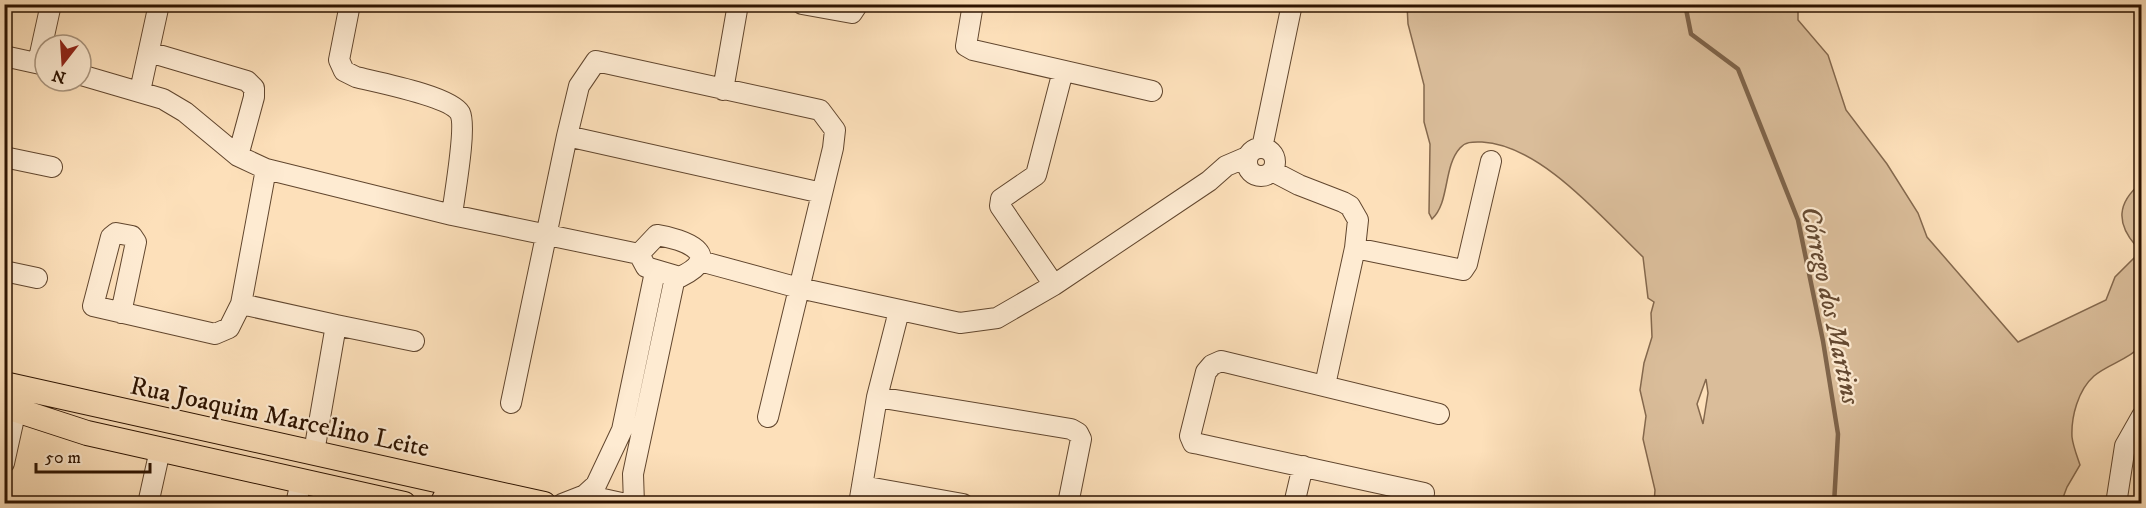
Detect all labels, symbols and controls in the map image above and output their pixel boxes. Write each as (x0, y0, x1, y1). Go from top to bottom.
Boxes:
north arrow (33, 33, 93, 93)
text: N (50, 65, 68, 88)
water label: Córrego dos Martins (1792, 203, 1868, 408)
street label: Rua Joaquim Marcelino Leite (127, 370, 432, 465)
scale bar (36, 436, 150, 474)
text: 50 m (45, 447, 81, 469)

